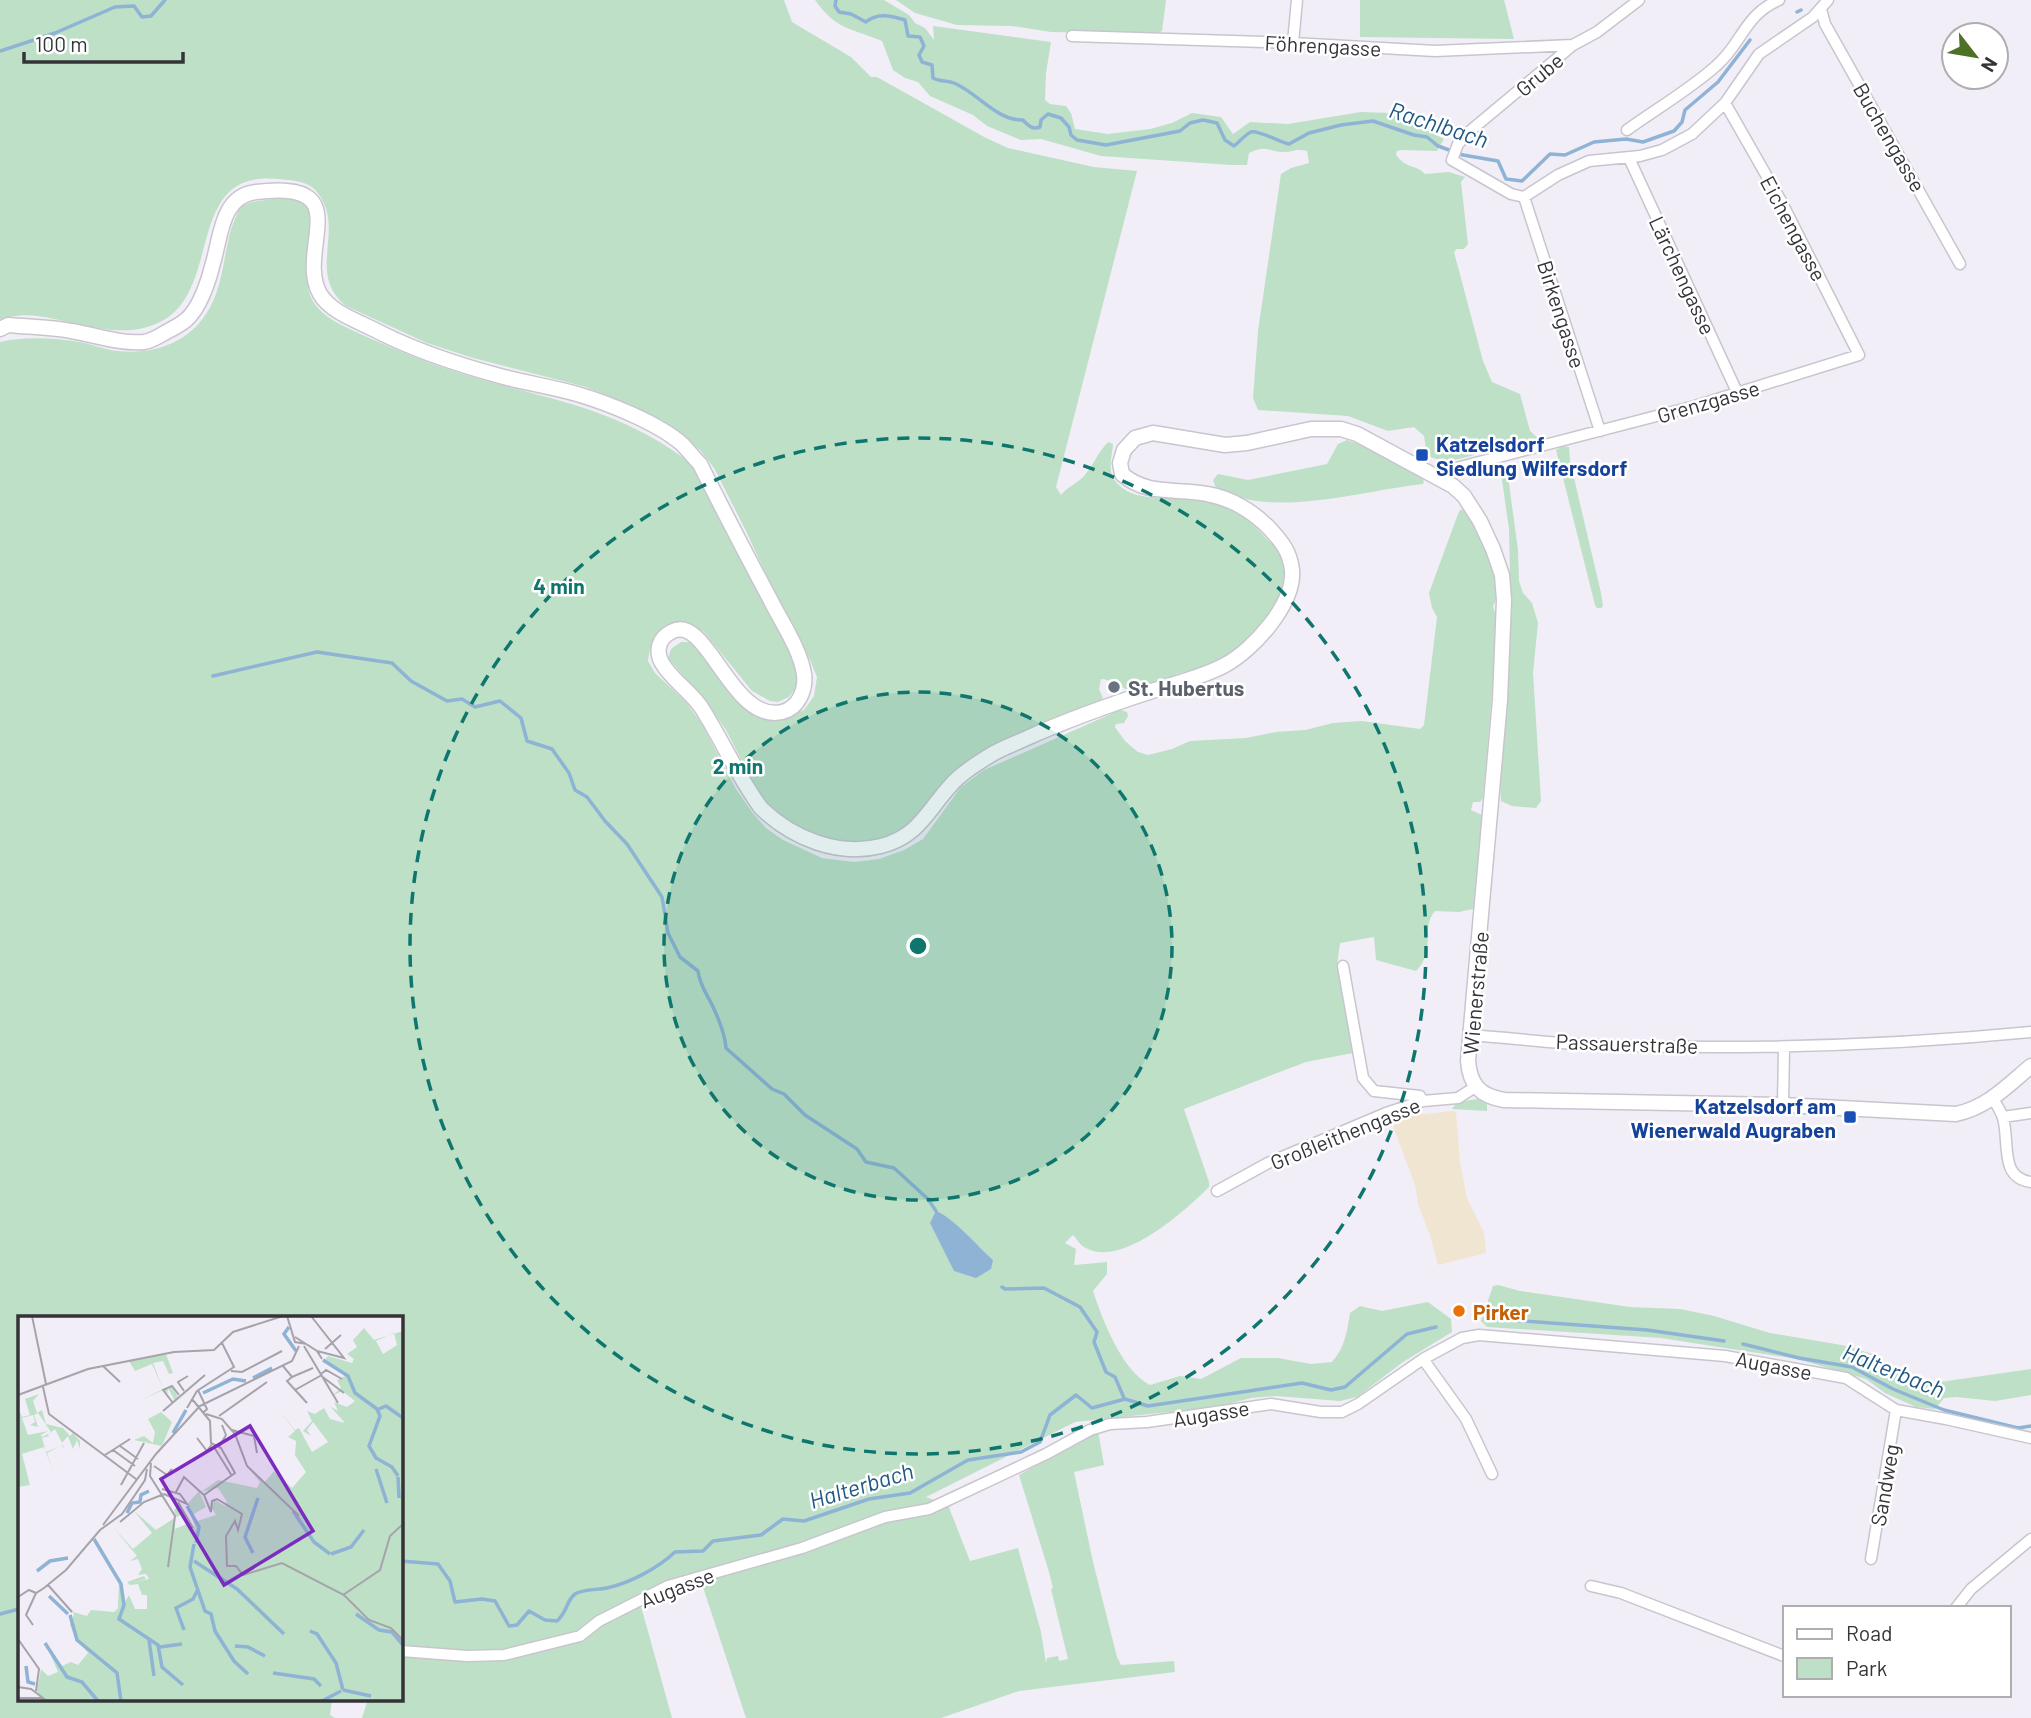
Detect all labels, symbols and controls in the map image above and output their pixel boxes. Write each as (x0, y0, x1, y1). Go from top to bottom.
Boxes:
scale bar (24, 21, 184, 65)
north arrow (1940, 21, 2010, 91)
street label: Föhrengasse (1264, 29, 1382, 61)
text: 100 m (35, 31, 88, 56)
street label: Grube (1510, 47, 1568, 101)
text: N (1977, 54, 2003, 76)
street label: Buchengasse (1849, 78, 1931, 196)
water label: Rachlbach (1386, 95, 1492, 153)
street label: Eichengasse (1756, 171, 1832, 285)
street label: Lärchengasse (1645, 212, 1721, 338)
street label: Birkengasse (1533, 257, 1591, 371)
street label: Grenzgasse (1654, 374, 1762, 428)
place label: Katzelsdorf Siedlung Wilfersdorf (1436, 431, 1627, 480)
marker: Katzelsdorf Siedlung Wilfersdorf (1414, 447, 1430, 463)
text: 4 min (533, 573, 585, 598)
place label: St. Hubertus (1128, 675, 1244, 700)
marker: St. Hubertus (1106, 679, 1122, 695)
text: 2 min (713, 753, 763, 778)
street label: Wienerstraße (1457, 930, 1493, 1056)
centre of rings (906, 934, 930, 958)
street label: Passauerstraße (1555, 1028, 1699, 1058)
street label: Großleithengasse (1266, 1092, 1424, 1174)
place label: Katzelsdorf am Wienerwald Augraben (1630, 1093, 1836, 1142)
marker: Katzelsdorf am Wienerwald Augraben (1842, 1109, 1858, 1125)
place label: Pirker (1473, 1299, 1529, 1324)
marker: Pirker (1451, 1303, 1467, 1319)
inset map (18, 1316, 402, 1700)
water label: Halterbach (1839, 1337, 1949, 1403)
street label: Augasse (1734, 1345, 1814, 1385)
street label: Augasse (1171, 1395, 1251, 1431)
street label: Sandweg (1864, 1442, 1904, 1528)
water label: Halterbach (805, 1456, 917, 1514)
street label: Augasse (637, 1562, 717, 1612)
legend (1783, 1606, 2010, 1697)
text: Road (1846, 1620, 1892, 1645)
text: Park (1846, 1655, 1887, 1680)

